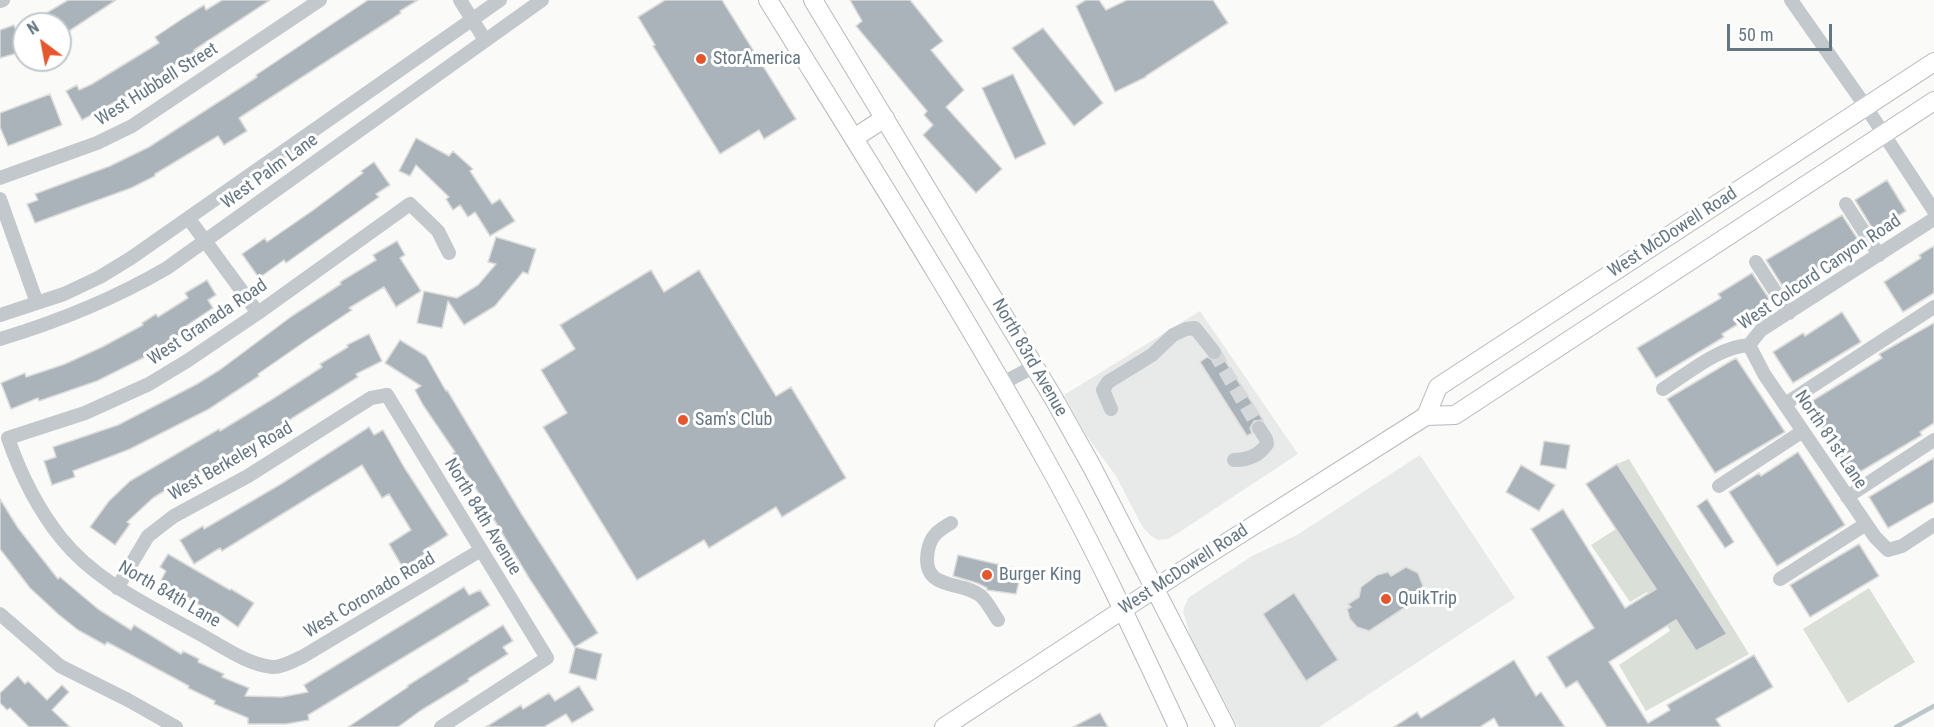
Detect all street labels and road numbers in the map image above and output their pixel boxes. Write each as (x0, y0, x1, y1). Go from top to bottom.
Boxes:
street label: West Hubbell Street (92, 39, 222, 131)
street label: West Palm Lane (217, 130, 323, 214)
street label: West McDowell Road (1604, 183, 1742, 283)
street label: West Colcord Canyon Road (1735, 210, 1905, 336)
street label: West Granada Road (144, 275, 272, 371)
street label: North 83rd Avenue (987, 295, 1071, 421)
street label: North 81st Lane (1789, 387, 1871, 493)
street label: West Berkeley Road (165, 418, 297, 506)
street label: North 84th Avenue (439, 455, 525, 579)
street label: West McDowell Road (1115, 520, 1253, 620)
street label: West Coronado Road (301, 548, 439, 644)
street label: North 84th Lane (114, 557, 224, 633)

